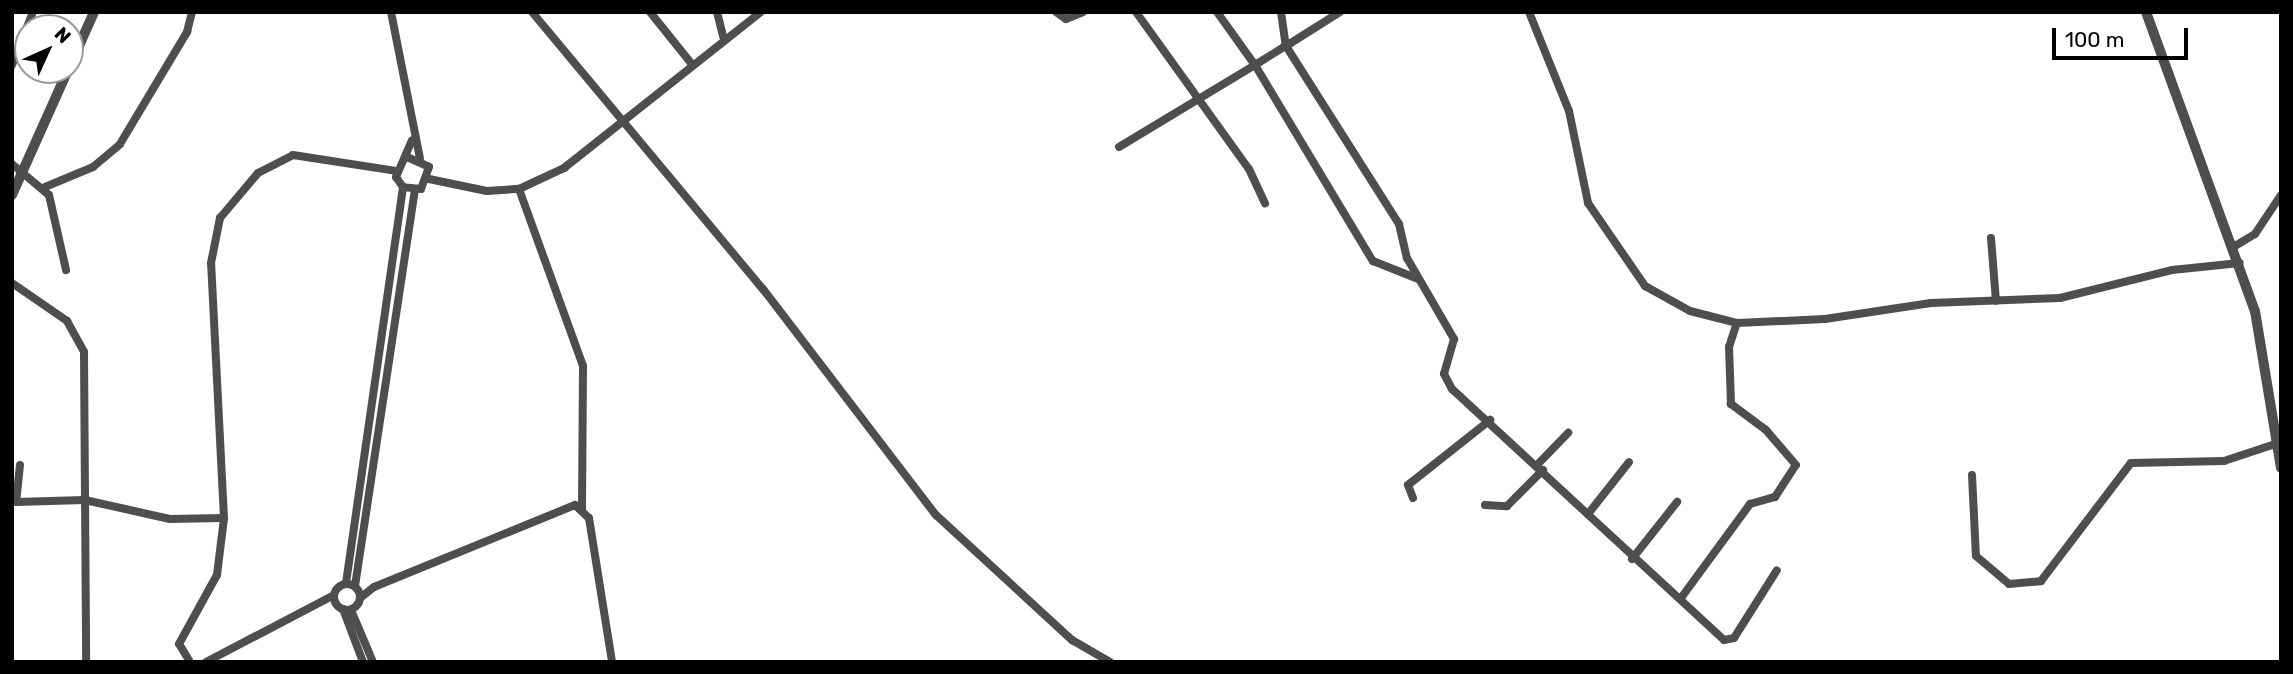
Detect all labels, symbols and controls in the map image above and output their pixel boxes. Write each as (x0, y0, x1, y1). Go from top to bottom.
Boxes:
north arrow (14, 14, 84, 84)
scale bar (2055, 14, 2192, 58)
text: N (50, 22, 76, 48)
text: 100 m (2065, 27, 2124, 52)

